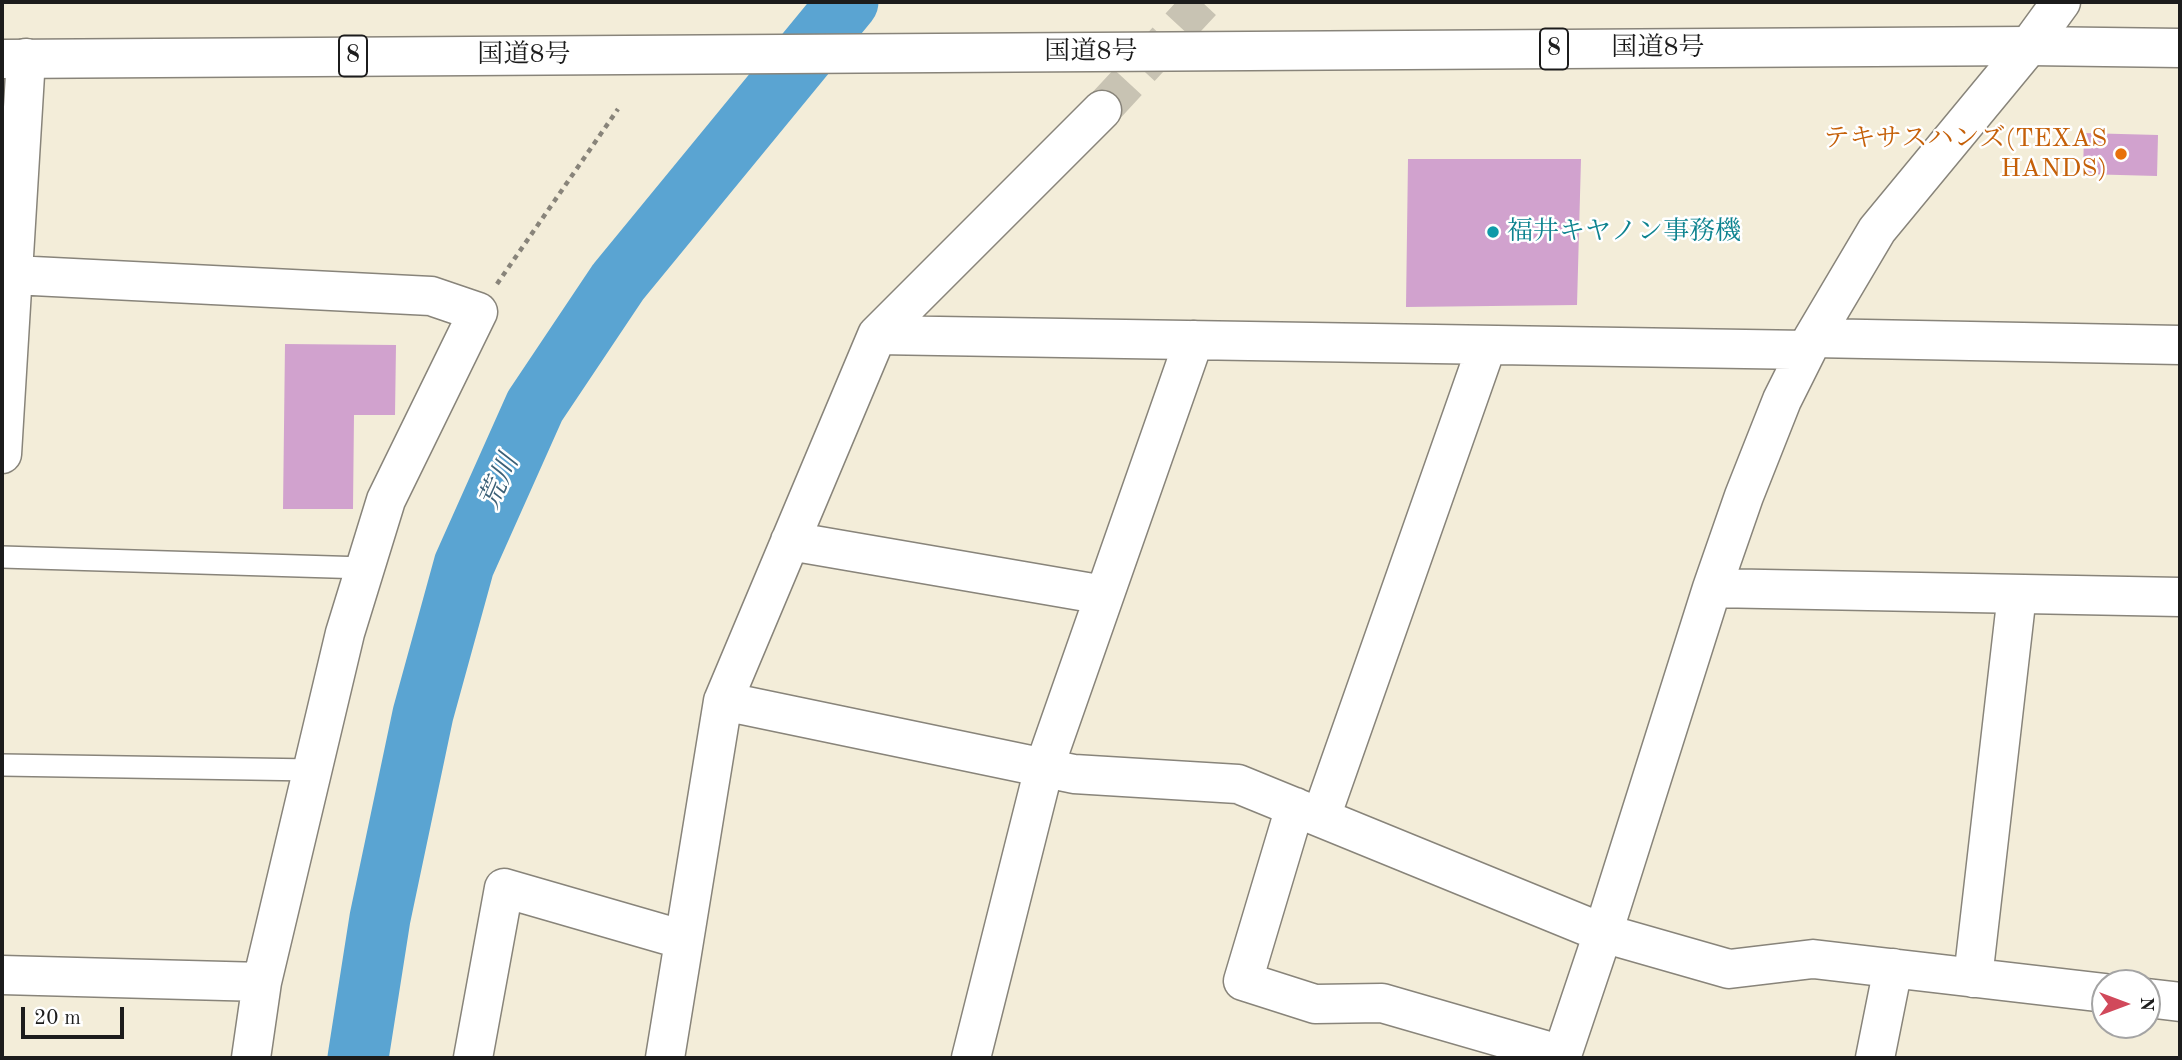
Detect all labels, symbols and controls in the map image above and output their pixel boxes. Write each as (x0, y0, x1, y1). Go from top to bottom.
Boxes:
road number: 8 (1540, 28, 1568, 70)
street label: 国道8号 (1611, 32, 1705, 64)
road number: 8 (339, 36, 367, 76)
street label: 国道8号 (1044, 36, 1138, 68)
street label: 国道8号 (477, 39, 571, 71)
place label: テキサスハンズ(TEXAS HANDS) (1823, 123, 2107, 184)
marker: テキサスハンズ(TEXAS HANDS) (2113, 146, 2129, 162)
place label: 福井キヤノン事務機 (1507, 216, 1741, 248)
marker: 福井キヤノン事務機 (1485, 224, 1501, 240)
water label: 荒川 (473, 450, 527, 514)
north arrow (2091, 969, 2161, 1039)
scale bar (24, 993, 128, 1038)
text: N (2136, 997, 2155, 1011)
text: 20 m (34, 1008, 81, 1029)

